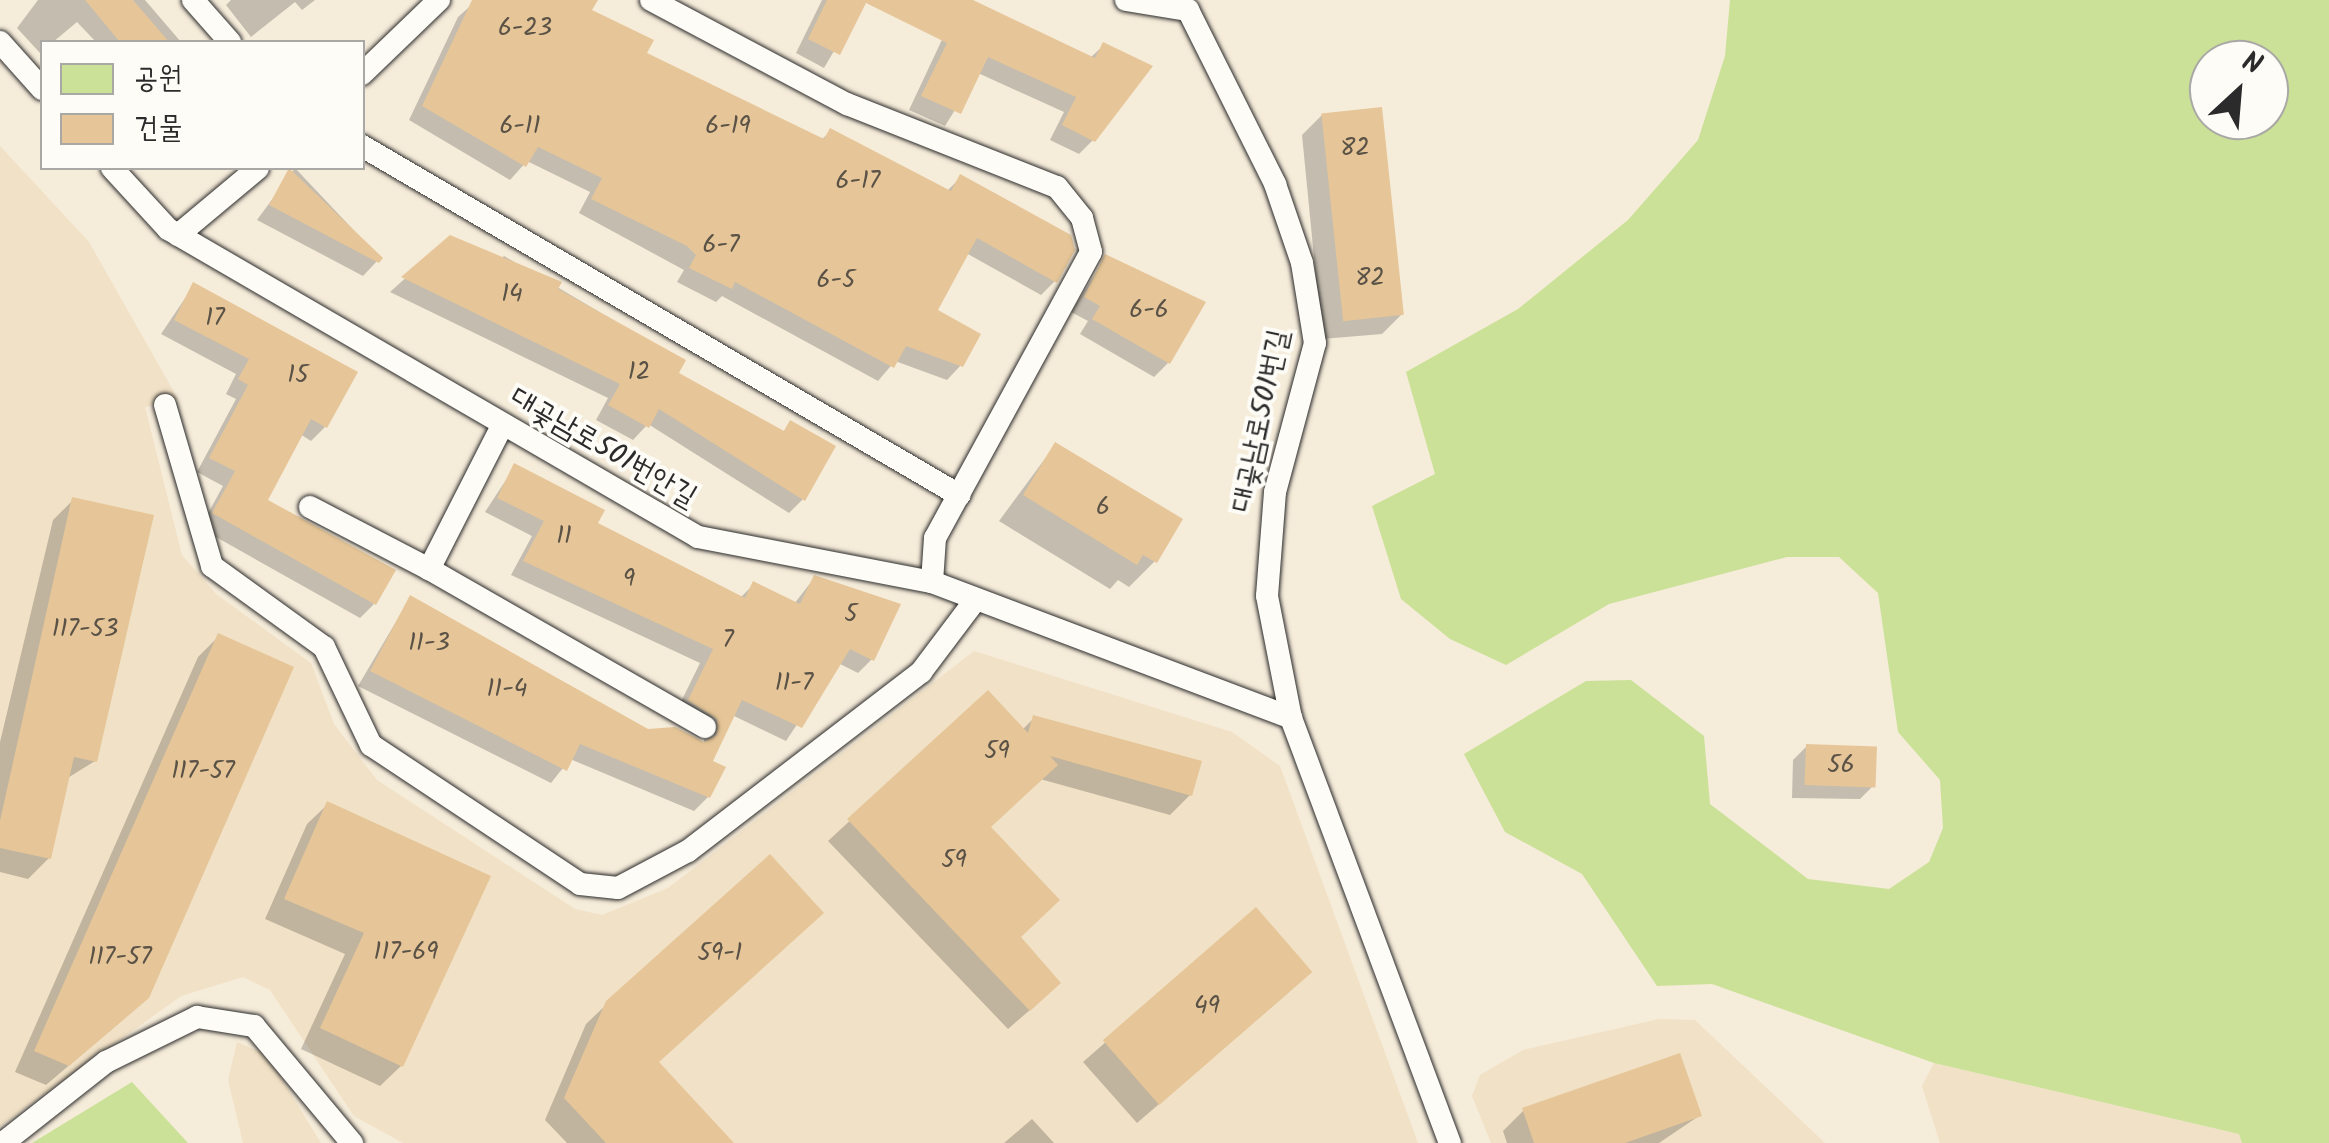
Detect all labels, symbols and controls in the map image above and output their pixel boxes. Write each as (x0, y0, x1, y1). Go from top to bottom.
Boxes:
house number: 6-23 (498, 13, 552, 43)
legend (40, 40, 365, 170)
north arrow (2189, 40, 2289, 140)
text: N (2234, 40, 2269, 88)
text: 공원 (134, 55, 182, 103)
text: 건물 (134, 105, 182, 153)
house number: 6-11 (499, 111, 541, 141)
house number: 6-19 (705, 111, 751, 141)
house number: 82 (1340, 133, 1370, 163)
house number: 6-17 (836, 166, 880, 196)
house number: 6-7 (703, 230, 739, 260)
house number: 82 (1355, 263, 1385, 293)
house number: 6-5 (817, 265, 855, 295)
house number: 14 (501, 279, 523, 309)
house number: 6-6 (1129, 295, 1169, 325)
house number: 17 (205, 303, 225, 333)
street label: 대곶남로501번길 (1224, 327, 1298, 515)
house number: 12 (628, 357, 650, 387)
house number: 15 (287, 360, 309, 390)
street label: 대곶남로501번안길 (503, 380, 703, 516)
house number: 6 (1096, 492, 1110, 522)
house number: 11 (556, 521, 572, 551)
house number: 9 (623, 564, 635, 594)
house number: 5 (844, 599, 858, 629)
house number: 117-53 (52, 614, 118, 644)
house number: 7 (722, 625, 734, 655)
house number: 11-3 (408, 628, 450, 658)
house number: 11-7 (775, 668, 813, 698)
house number: 11-4 (487, 674, 527, 704)
house number: 59 (984, 736, 1010, 766)
house number: 56 (1827, 750, 1855, 780)
house number: 117-57 (171, 756, 235, 786)
house number: 59 (941, 845, 967, 875)
house number: 117-69 (374, 937, 438, 967)
house number: 59-1 (698, 938, 742, 968)
house number: 117-57 (88, 942, 152, 972)
house number: 49 (1194, 991, 1220, 1021)

